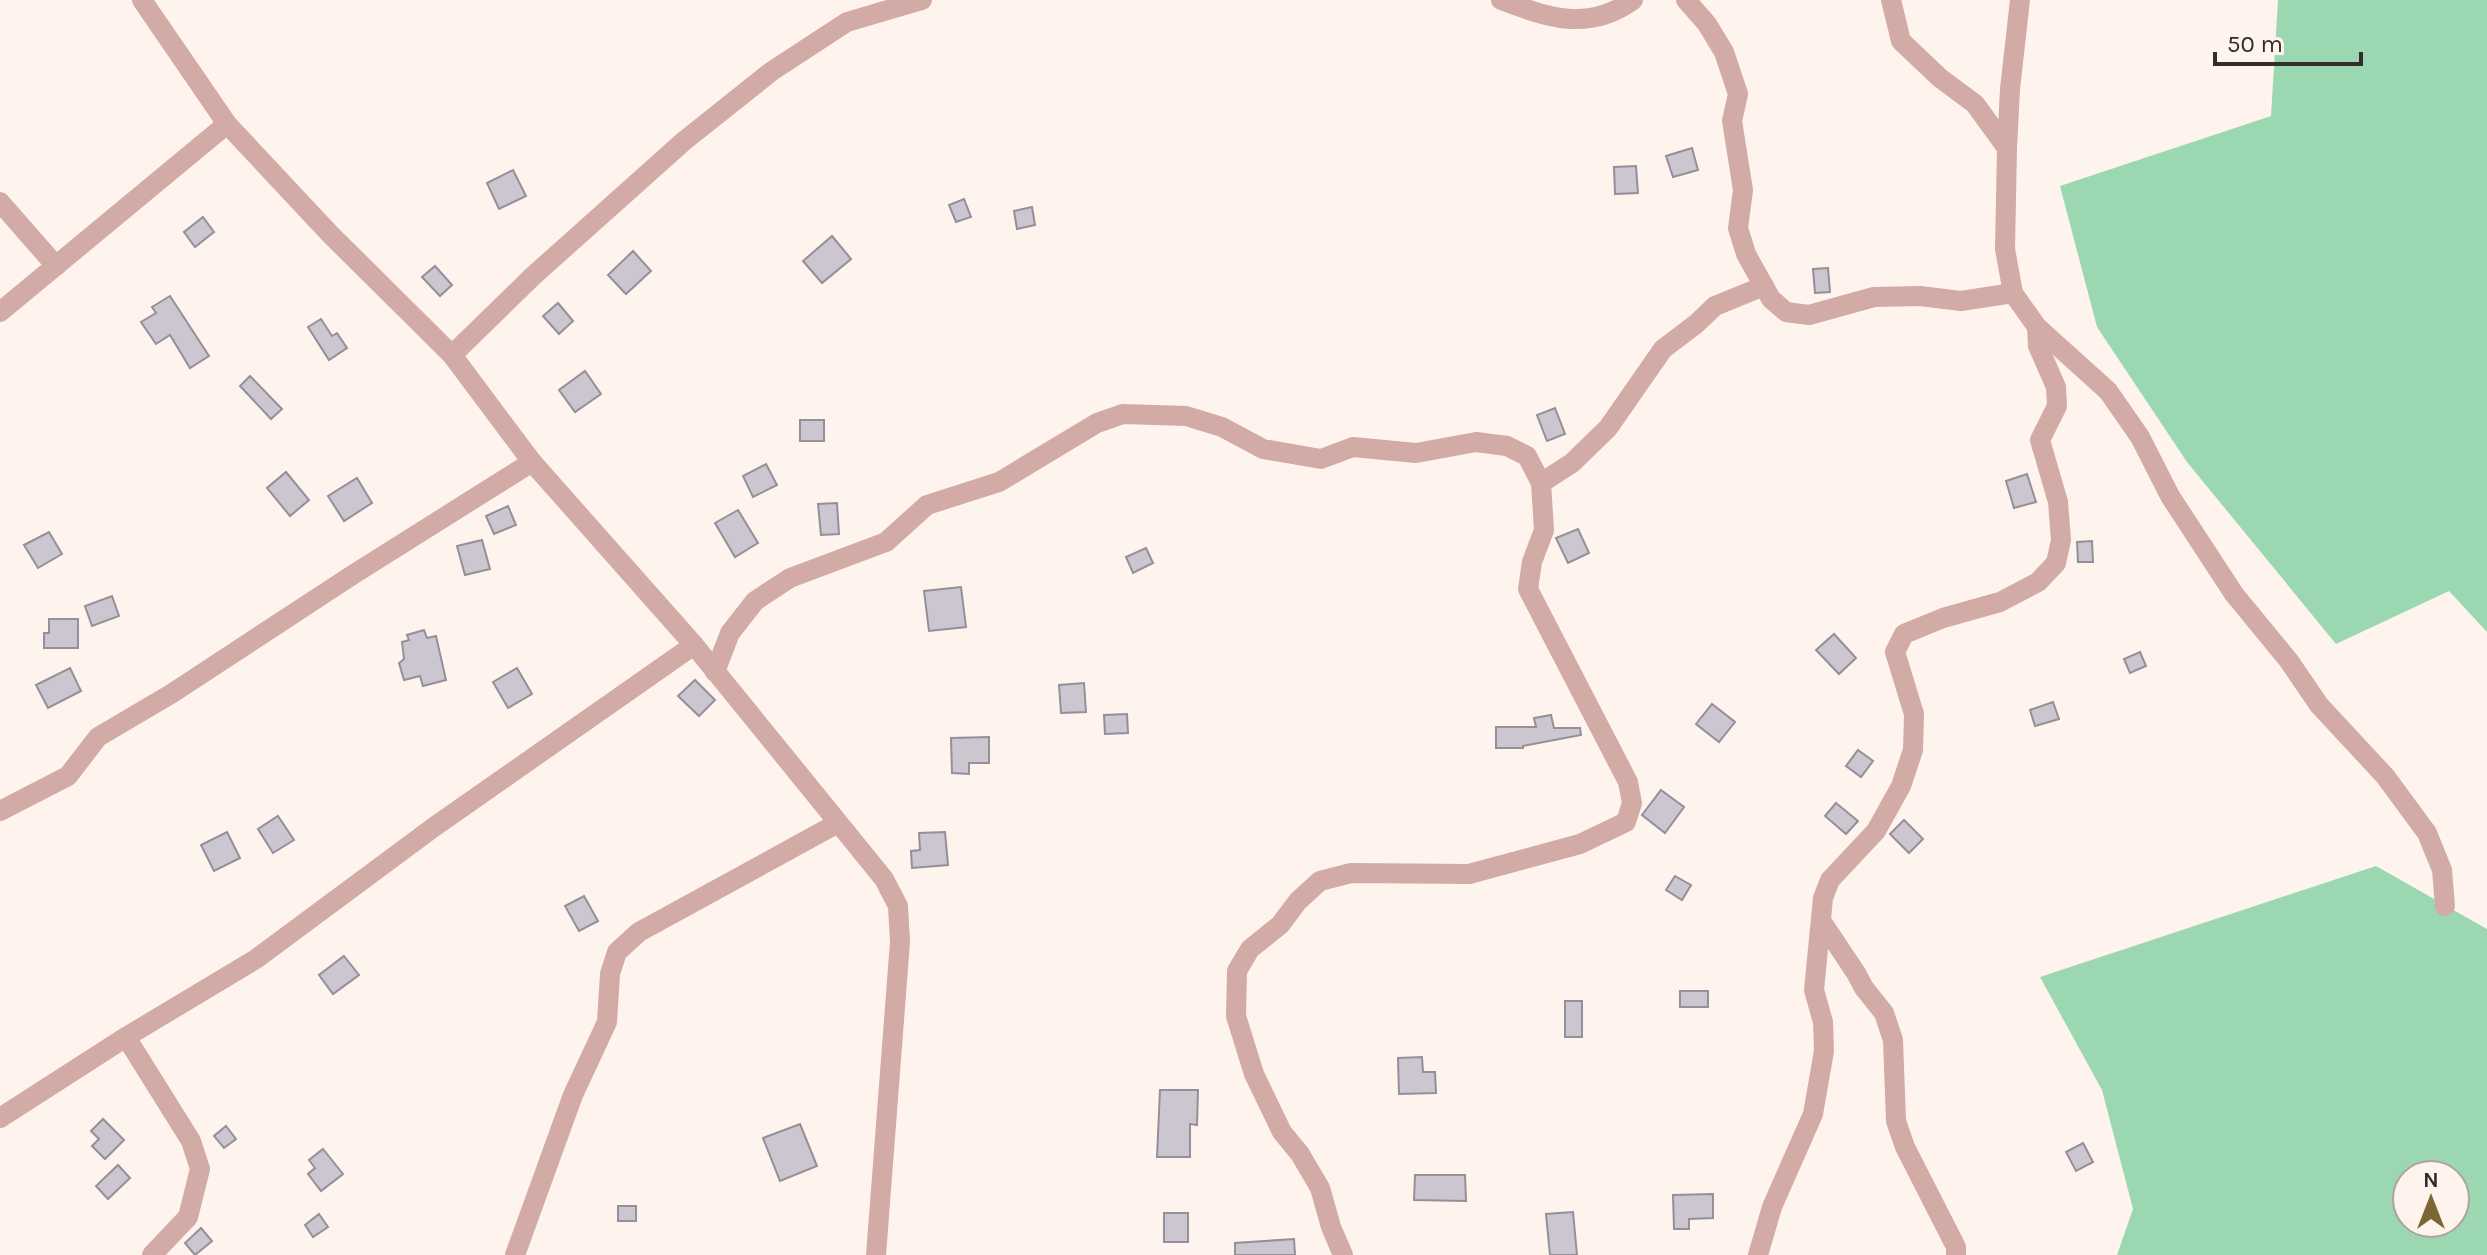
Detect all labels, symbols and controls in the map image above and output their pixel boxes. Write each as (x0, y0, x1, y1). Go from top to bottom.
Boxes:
scale bar (2215, 16, 2361, 66)
text: 50 m (2227, 30, 2283, 58)
north arrow (2391, 1159, 2471, 1239)
text: N (2423, 1167, 2439, 1193)

